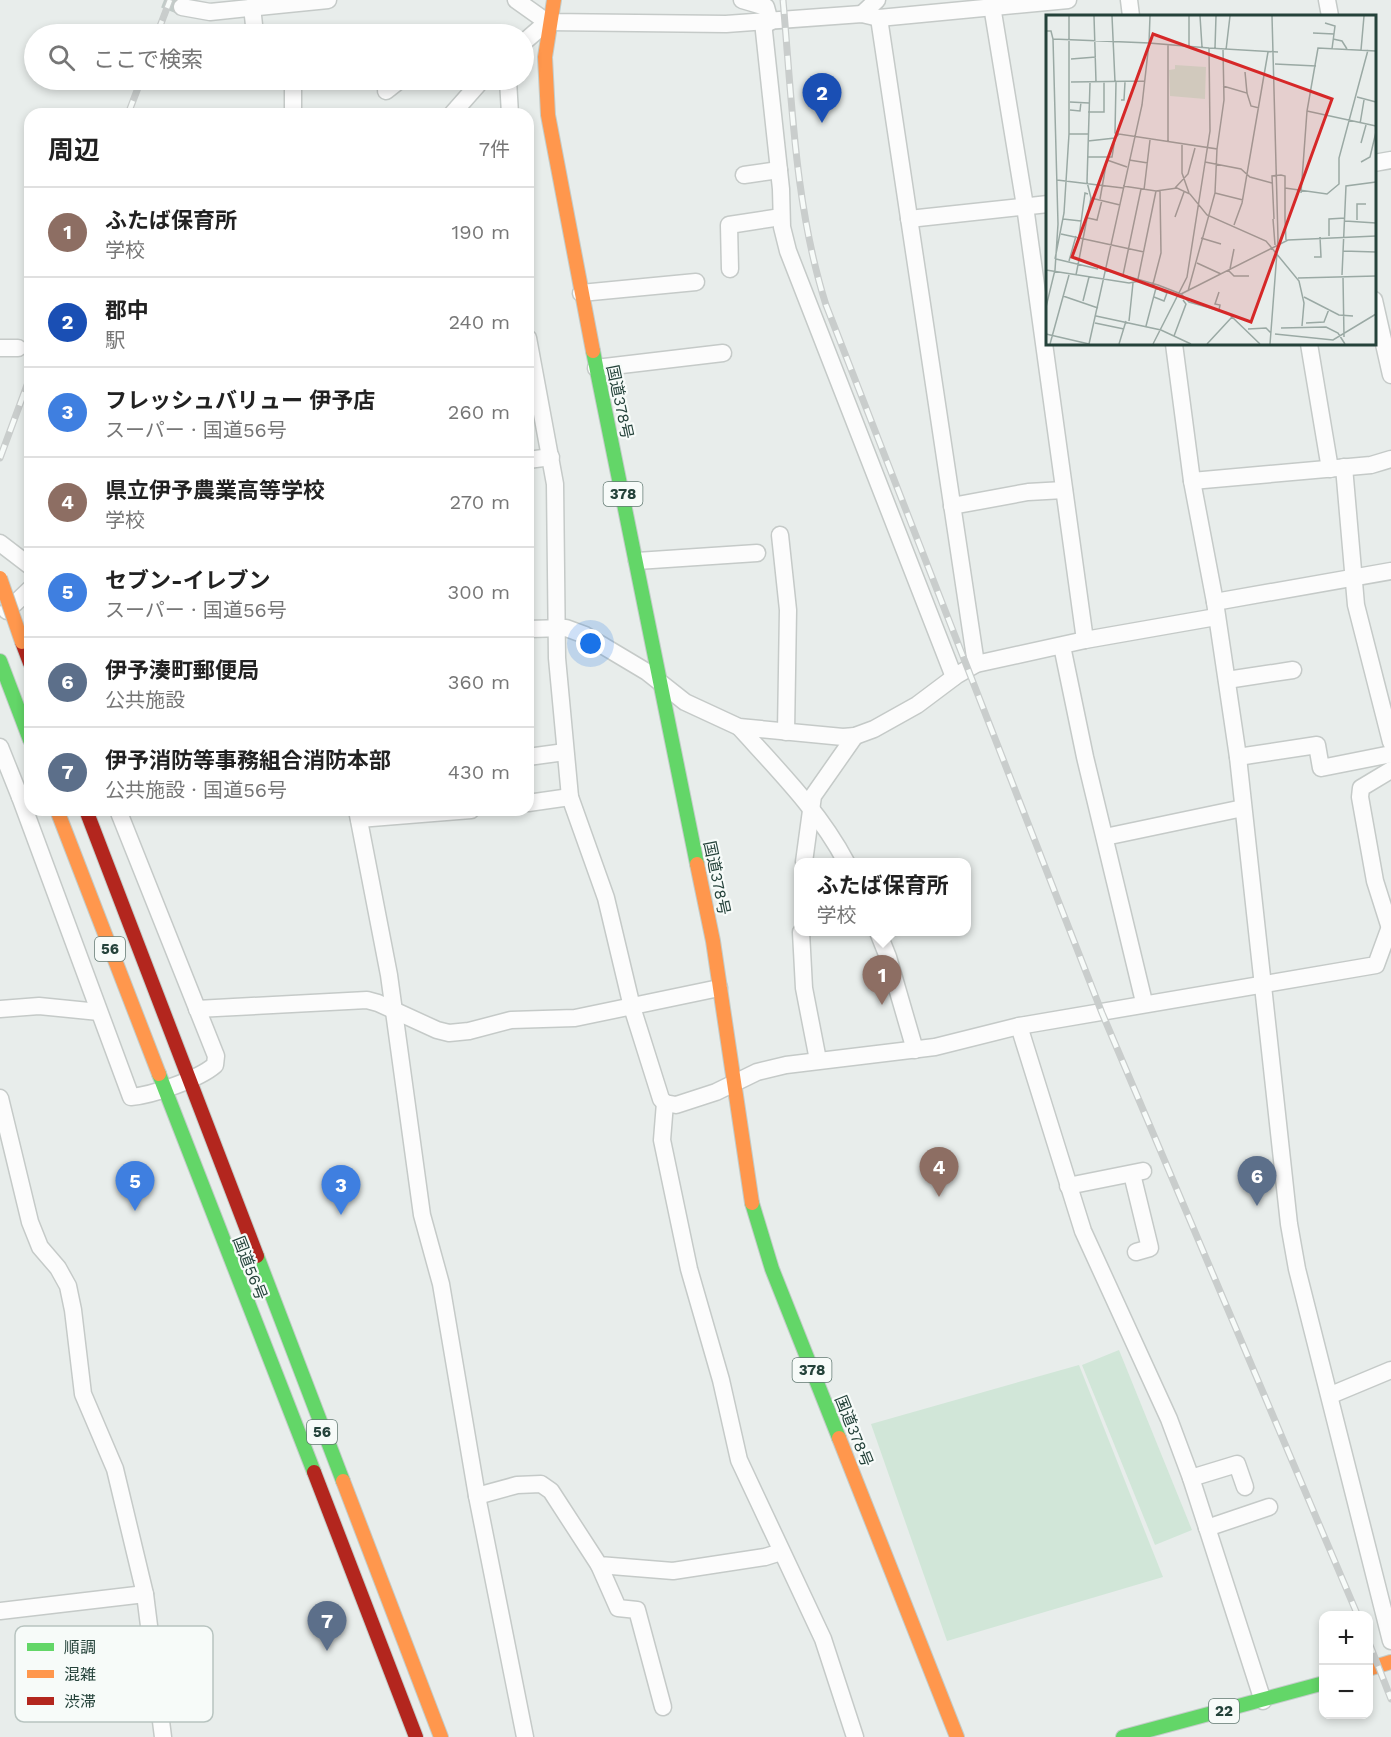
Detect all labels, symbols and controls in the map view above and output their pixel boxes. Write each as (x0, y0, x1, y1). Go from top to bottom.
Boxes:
inset map (1046, 15, 1376, 345)
search box (24, 24, 534, 90)
icon: search (45, 41, 78, 74)
text: ここで検索 (93, 47, 203, 72)
pin: 2 (802, 74, 842, 123)
text: 周辺 (48, 135, 100, 165)
text: 7件 (479, 137, 510, 161)
text: ふたば保育所 (105, 208, 237, 233)
text: 1 (63, 220, 72, 244)
text: 190 m (452, 220, 510, 244)
text: 学校 (105, 238, 145, 262)
text: 郡中 (105, 298, 149, 323)
text: 2 (62, 310, 73, 334)
text: 240 m (448, 310, 510, 334)
text: 駅 (105, 328, 125, 352)
street label: 国道378号 (603, 363, 637, 441)
text: フレッシュバリュー 伊予店 (105, 388, 375, 413)
text: 3 (62, 400, 73, 424)
text: 260 m (448, 400, 510, 424)
text: スーパー · 国道56号 (105, 418, 287, 442)
text: 県立伊予農業高等学校 (105, 478, 325, 503)
road number: 378 (604, 482, 642, 506)
text: 4 (61, 490, 74, 514)
text: 270 m (450, 490, 510, 514)
text: 学校 (105, 508, 145, 532)
text: セブン-イレブン (105, 568, 271, 593)
text: 5 (62, 580, 73, 604)
text: 300 m (448, 580, 510, 604)
text: スーパー · 国道56号 (105, 598, 287, 622)
your location (576, 629, 605, 658)
text: 伊予湊町郵便局 (105, 658, 259, 683)
text: 6 (61, 670, 74, 694)
text: 360 m (448, 670, 510, 694)
text: 公共施設 (105, 688, 185, 712)
text: 伊予消防等事務組合消防本部 (105, 748, 391, 773)
text: 7 (61, 760, 74, 784)
text: 430 m (448, 760, 510, 784)
text: 公共施設 · 国道56号 (105, 778, 287, 802)
street label: 国道378号 (700, 839, 734, 917)
popup (794, 858, 971, 936)
text: ふたば保育所 (816, 873, 949, 898)
text: 学校 (816, 903, 856, 927)
road number: 56 (95, 937, 125, 961)
pin: 1 (862, 956, 902, 1005)
pin: 4 (920, 1148, 958, 1197)
pin: 6 (1238, 1156, 1276, 1206)
pin: 5 (116, 1162, 154, 1211)
pin: 3 (322, 1166, 360, 1215)
street label: 国道56号 (229, 1233, 271, 1303)
road number: 378 (792, 1358, 832, 1382)
street label: 国道378号 (831, 1393, 877, 1469)
road number: 56 (307, 1420, 337, 1444)
pin: 7 (308, 1602, 346, 1651)
map controls (1319, 1611, 1373, 1719)
button: + (1319, 1611, 1373, 1665)
legend (15, 1626, 213, 1722)
text: 順調 (64, 1638, 96, 1657)
text: 混雑 (64, 1665, 96, 1684)
button: − (1319, 1665, 1373, 1719)
text: 渋滞 (64, 1692, 96, 1711)
road number: 22 (1209, 1699, 1239, 1723)

